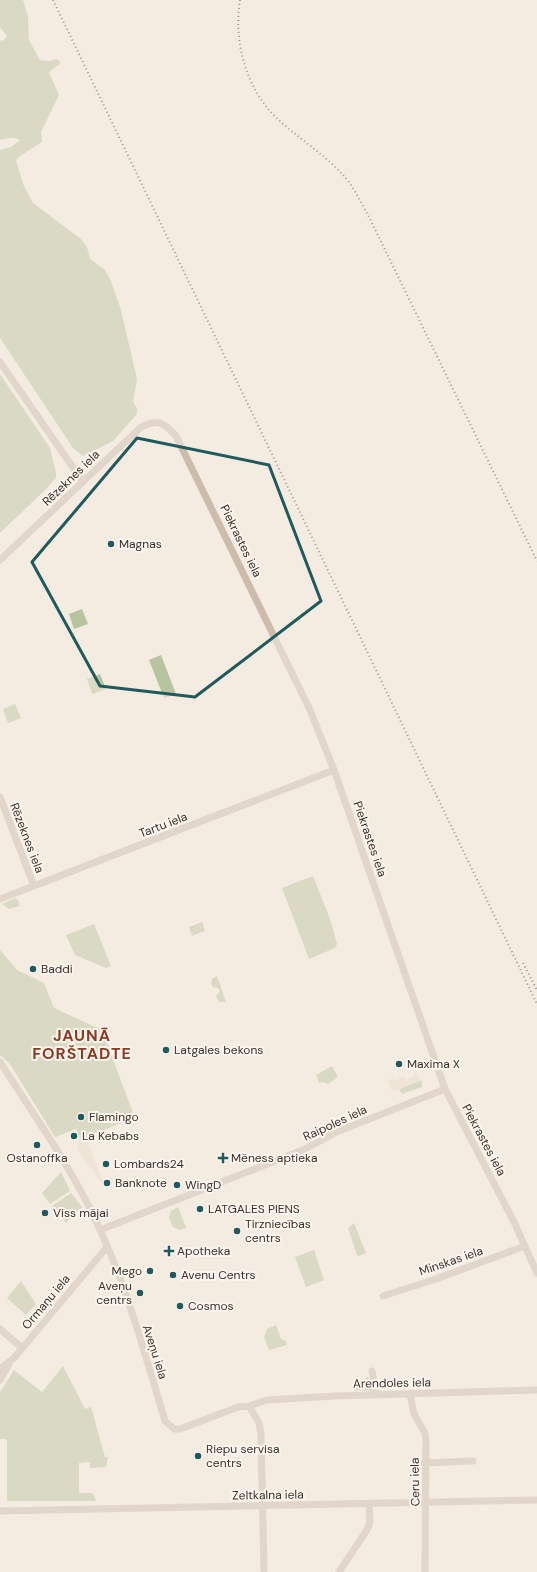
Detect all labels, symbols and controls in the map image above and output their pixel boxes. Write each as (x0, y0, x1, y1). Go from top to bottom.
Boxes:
street label: Rēzeknes iela (39, 447, 103, 509)
street label: Piekrastes iela (217, 502, 265, 580)
place label: Magnas (119, 536, 162, 552)
marker: Magnas (106, 539, 116, 549)
street label: Piekrastes iela (350, 799, 390, 879)
street label: Rēzeknes iela (6, 801, 48, 875)
street label: Tartu iela (137, 808, 189, 842)
place label: Baddi (41, 961, 73, 977)
marker: Baddi (28, 964, 38, 974)
district label: JAUNĀ FORŠTADTE (32, 1025, 132, 1064)
place label: Latgales bekons (174, 1042, 263, 1058)
marker: Latgales bekons (161, 1045, 171, 1055)
place label: Maxima X (407, 1056, 460, 1072)
marker: Maxima X (394, 1059, 404, 1069)
street label: Raipoles iela (301, 1101, 369, 1145)
street label: Piekrastes iela (458, 1101, 510, 1179)
place label: Flamingo (89, 1109, 139, 1125)
marker: Flamingo (76, 1112, 86, 1122)
place label: La Kebabs (82, 1128, 139, 1144)
marker: La Kebabs (69, 1131, 79, 1141)
marker: Ostanoffka (32, 1140, 42, 1150)
place label: Ostanoffka (7, 1150, 67, 1166)
place label: Mēness aptieka (231, 1150, 318, 1166)
marker: Mēness aptieka (218, 1153, 228, 1163)
place label: Lombards24 (114, 1156, 184, 1172)
marker: Lombards24 (101, 1159, 111, 1169)
place label: Banknote (115, 1175, 167, 1191)
place label: WingD (185, 1177, 221, 1193)
marker: Banknote (102, 1178, 112, 1188)
marker: WingD (172, 1180, 182, 1190)
place label: LATGALES PIENS (208, 1201, 300, 1217)
marker: LATGALES PIENS (195, 1204, 205, 1214)
place label: Viss mājai (53, 1205, 109, 1221)
marker: Viss mājai (40, 1208, 50, 1218)
place label: Tirzniecības centrs (245, 1216, 311, 1246)
marker: Tirzniecības centrs (232, 1226, 242, 1236)
place label: Apotheka (177, 1243, 230, 1259)
street label: Minskas iela (417, 1243, 485, 1279)
marker: Apotheka (164, 1246, 174, 1256)
place label: Mego (112, 1263, 142, 1279)
marker: Mego (145, 1266, 155, 1276)
place label: Avenu Centrs (181, 1267, 256, 1283)
marker: Avenu Centrs (168, 1270, 178, 1280)
street label: Ormaņu iela (18, 1271, 74, 1333)
place label: Aveņu centrs (96, 1278, 132, 1308)
marker: Aveņu centrs (135, 1288, 145, 1298)
place label: Cosmos (188, 1298, 234, 1314)
marker: Cosmos (175, 1301, 185, 1311)
street label: Aveņu iela (139, 1323, 171, 1381)
street label: Arendoles iela (353, 1374, 431, 1392)
place label: Riepu servisa centrs (206, 1441, 279, 1471)
marker: Riepu servisa centrs (193, 1451, 203, 1461)
street label: Ceru iela (407, 1457, 423, 1507)
street label: Zeltkalna iela (232, 1486, 304, 1504)

